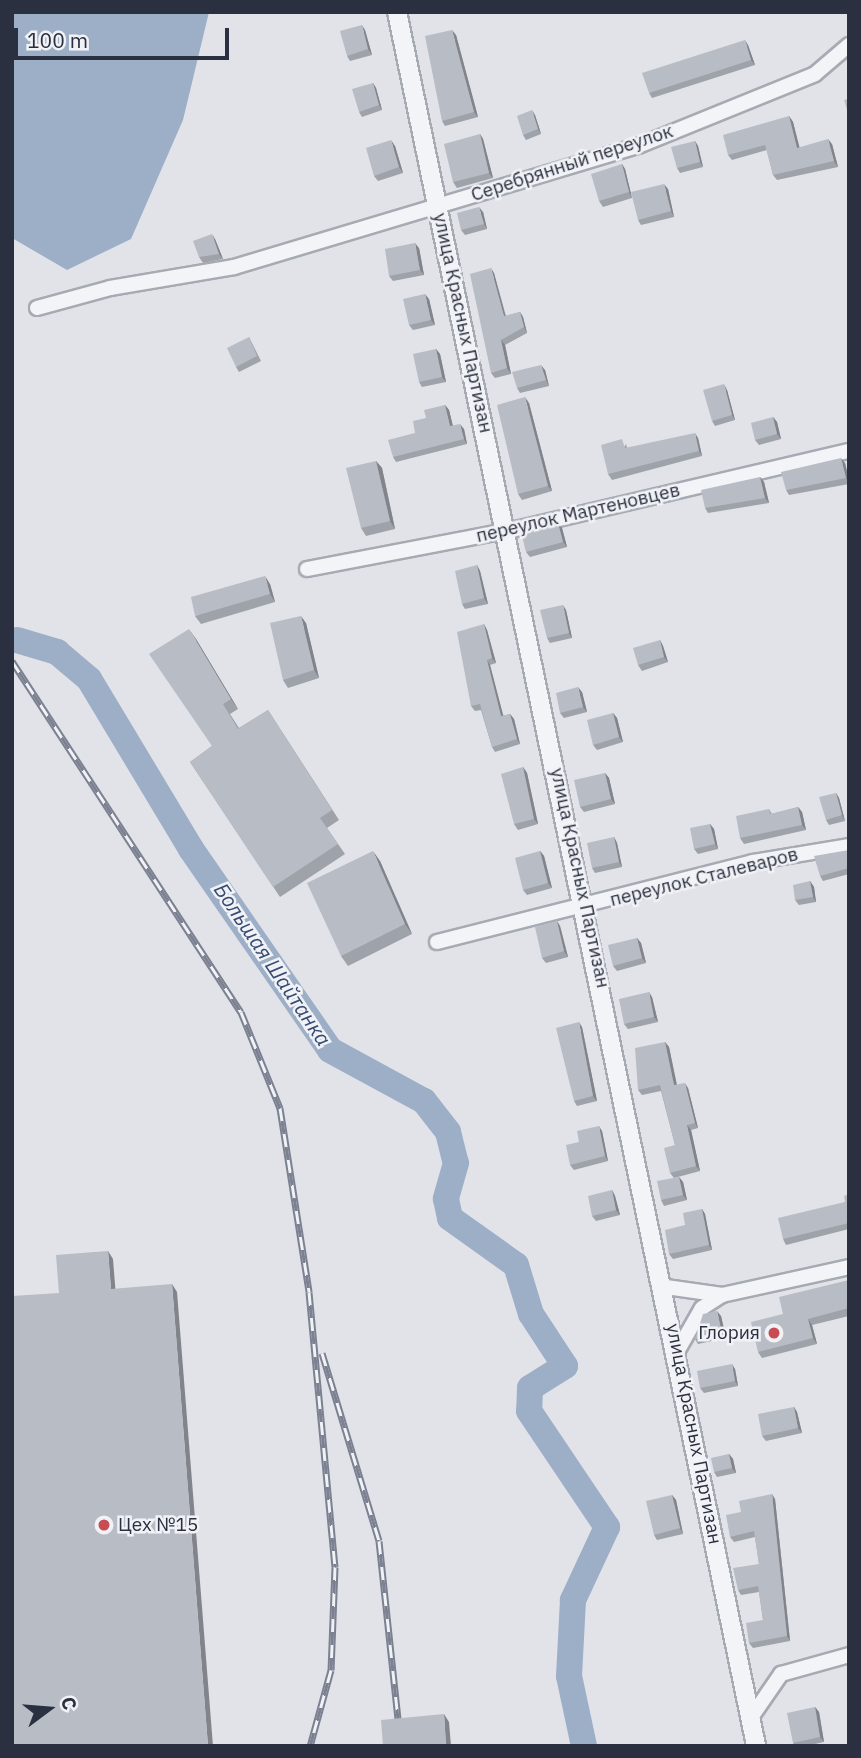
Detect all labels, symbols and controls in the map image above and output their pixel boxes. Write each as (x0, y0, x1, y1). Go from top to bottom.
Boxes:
scale bar (18, 14, 233, 58)
text: 100 m (27, 26, 88, 54)
street label: Серебрянный переулок (468, 120, 676, 206)
street label: улица Красных Партизан (429, 211, 497, 435)
street label: переулок Мартеновцев (474, 478, 682, 548)
street label: улица Красных Партизан (546, 766, 614, 990)
street label: переулок Сталеваров (608, 843, 800, 911)
water label: Большая Шайтанка (209, 878, 337, 1050)
street label: улица Красных Партизан (661, 1322, 727, 1546)
place label: Глория (698, 1322, 760, 1344)
marker: Глория (766, 1325, 782, 1341)
place label: Цех №15 (118, 1514, 198, 1536)
marker: Цех №15 (96, 1517, 112, 1533)
north arrow (14, 1674, 84, 1744)
text: С (56, 1694, 82, 1712)

